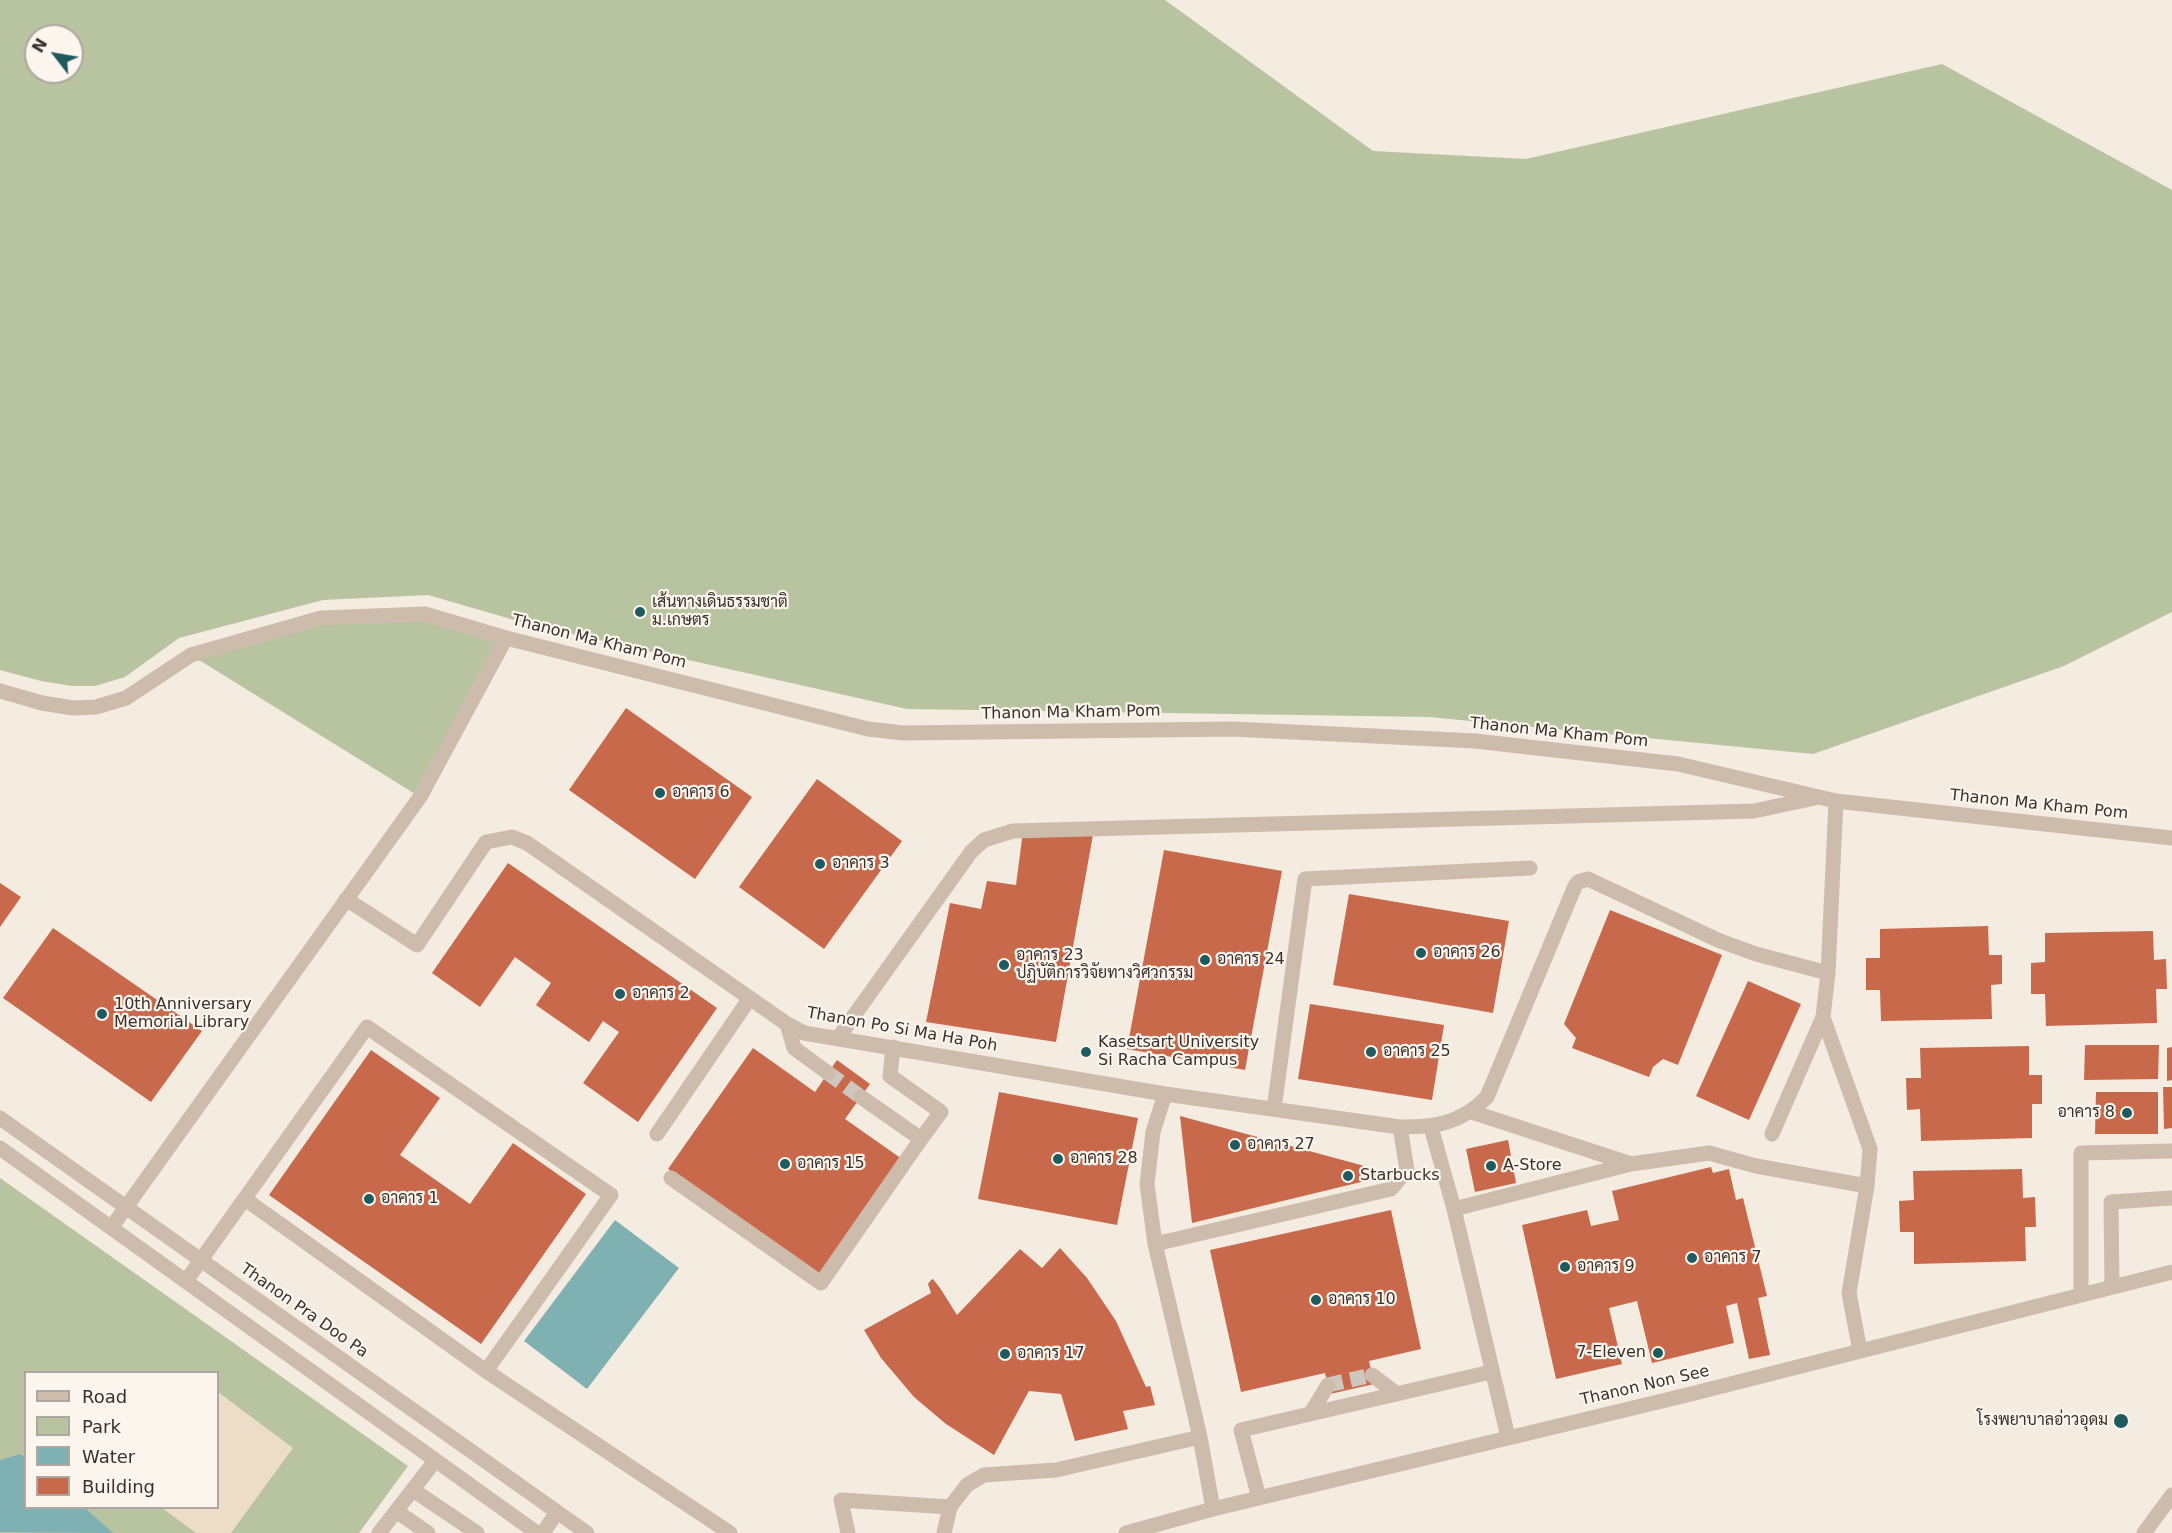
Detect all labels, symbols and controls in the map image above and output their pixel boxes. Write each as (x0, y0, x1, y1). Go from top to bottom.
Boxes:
north arrow (24, 24, 84, 84)
text: N (28, 35, 51, 56)
place label: เส้นทางเดินธรรมชาติ ม.เกษตร (652, 593, 788, 631)
marker: เส้นทางเดินธรรมชาติ ม.เกษตร (633, 605, 647, 619)
street label: Thanon Ma Kham Pom (510, 611, 688, 673)
street label: Thanon Ma Kham Pom (981, 702, 1161, 724)
street label: Thanon Ma Kham Pom (1469, 714, 1649, 752)
place label: อาคาร 6 (672, 783, 730, 803)
marker: อาคาร 6 (653, 786, 667, 800)
street label: Thanon Ma Kham Pom (1949, 786, 2129, 824)
place label: อาคาร 3 (832, 854, 890, 874)
marker: อาคาร 3 (813, 857, 827, 871)
place label: อาคาร 26 (1433, 943, 1501, 963)
place label: อาคาร 23 ปฏิบัติการวิจัยทางวิศวกรรม (1016, 946, 1193, 984)
marker: อาคาร 26 (1414, 946, 1428, 960)
place label: อาคาร 24 (1217, 950, 1285, 970)
marker: อาคาร 24 (1198, 953, 1212, 967)
marker: อาคาร 23 ปฏิบัติการวิจัยทางวิศวกรรม (997, 958, 1011, 972)
place label: อาคาร 2 (632, 984, 690, 1004)
marker: อาคาร 2 (613, 987, 627, 1001)
place label: 10th Anniversary Memorial Library (114, 995, 252, 1033)
street label: Thanon Po Si Ma Ha Poh (805, 1004, 999, 1056)
marker: 10th Anniversary Memorial Library (95, 1007, 109, 1021)
place label: Kasetsart University Si Racha Campus (1098, 1033, 1259, 1071)
place label: อาคาร 25 (1383, 1042, 1451, 1062)
marker: Kasetsart University Si Racha Campus (1079, 1045, 1093, 1059)
marker: อาคาร 25 (1364, 1045, 1378, 1059)
place label: อาคาร 8 (2057, 1103, 2115, 1123)
marker: อาคาร 8 (2120, 1106, 2134, 1120)
place label: อาคาร 27 (1247, 1135, 1315, 1155)
marker: อาคาร 27 (1228, 1138, 1242, 1152)
place label: อาคาร 28 (1070, 1149, 1138, 1169)
marker: อาคาร 28 (1051, 1152, 1065, 1166)
place label: อาคาร 15 (797, 1154, 865, 1174)
place label: A-Store (1503, 1156, 1562, 1176)
marker: อาคาร 15 (778, 1157, 792, 1171)
marker: A-Store (1484, 1159, 1498, 1173)
place label: Starbucks (1360, 1166, 1440, 1186)
marker: Starbucks (1341, 1169, 1355, 1183)
place label: อาคาร 1 (381, 1189, 439, 1209)
marker: อาคาร 1 (362, 1192, 376, 1206)
place label: อาคาร 7 (1704, 1248, 1762, 1268)
marker: อาคาร 7 (1685, 1251, 1699, 1265)
place label: อาคาร 9 (1577, 1257, 1635, 1277)
street label: Thanon Pra Doo Pa (236, 1260, 372, 1362)
marker: อาคาร 9 (1558, 1260, 1572, 1274)
place label: อาคาร 10 (1328, 1290, 1396, 1310)
marker: อาคาร 10 (1309, 1293, 1323, 1307)
place label: 7-Eleven (1576, 1343, 1646, 1363)
place label: อาคาร 17 (1017, 1344, 1085, 1364)
marker: 7-Eleven (1651, 1346, 1665, 1360)
marker: อาคาร 17 (998, 1347, 1012, 1361)
street label: Thanon Non See (1579, 1362, 1711, 1410)
legend (24, 1371, 219, 1509)
text: Road (82, 1386, 127, 1407)
place label: โรงพยาบาลอ่าวอุดม (1977, 1411, 2108, 1431)
marker: โรงพยาบาลอ่าวอุดม (2112, 1412, 2130, 1430)
text: Park (82, 1416, 121, 1437)
text: Water (82, 1446, 135, 1467)
text: Building (82, 1476, 155, 1497)

